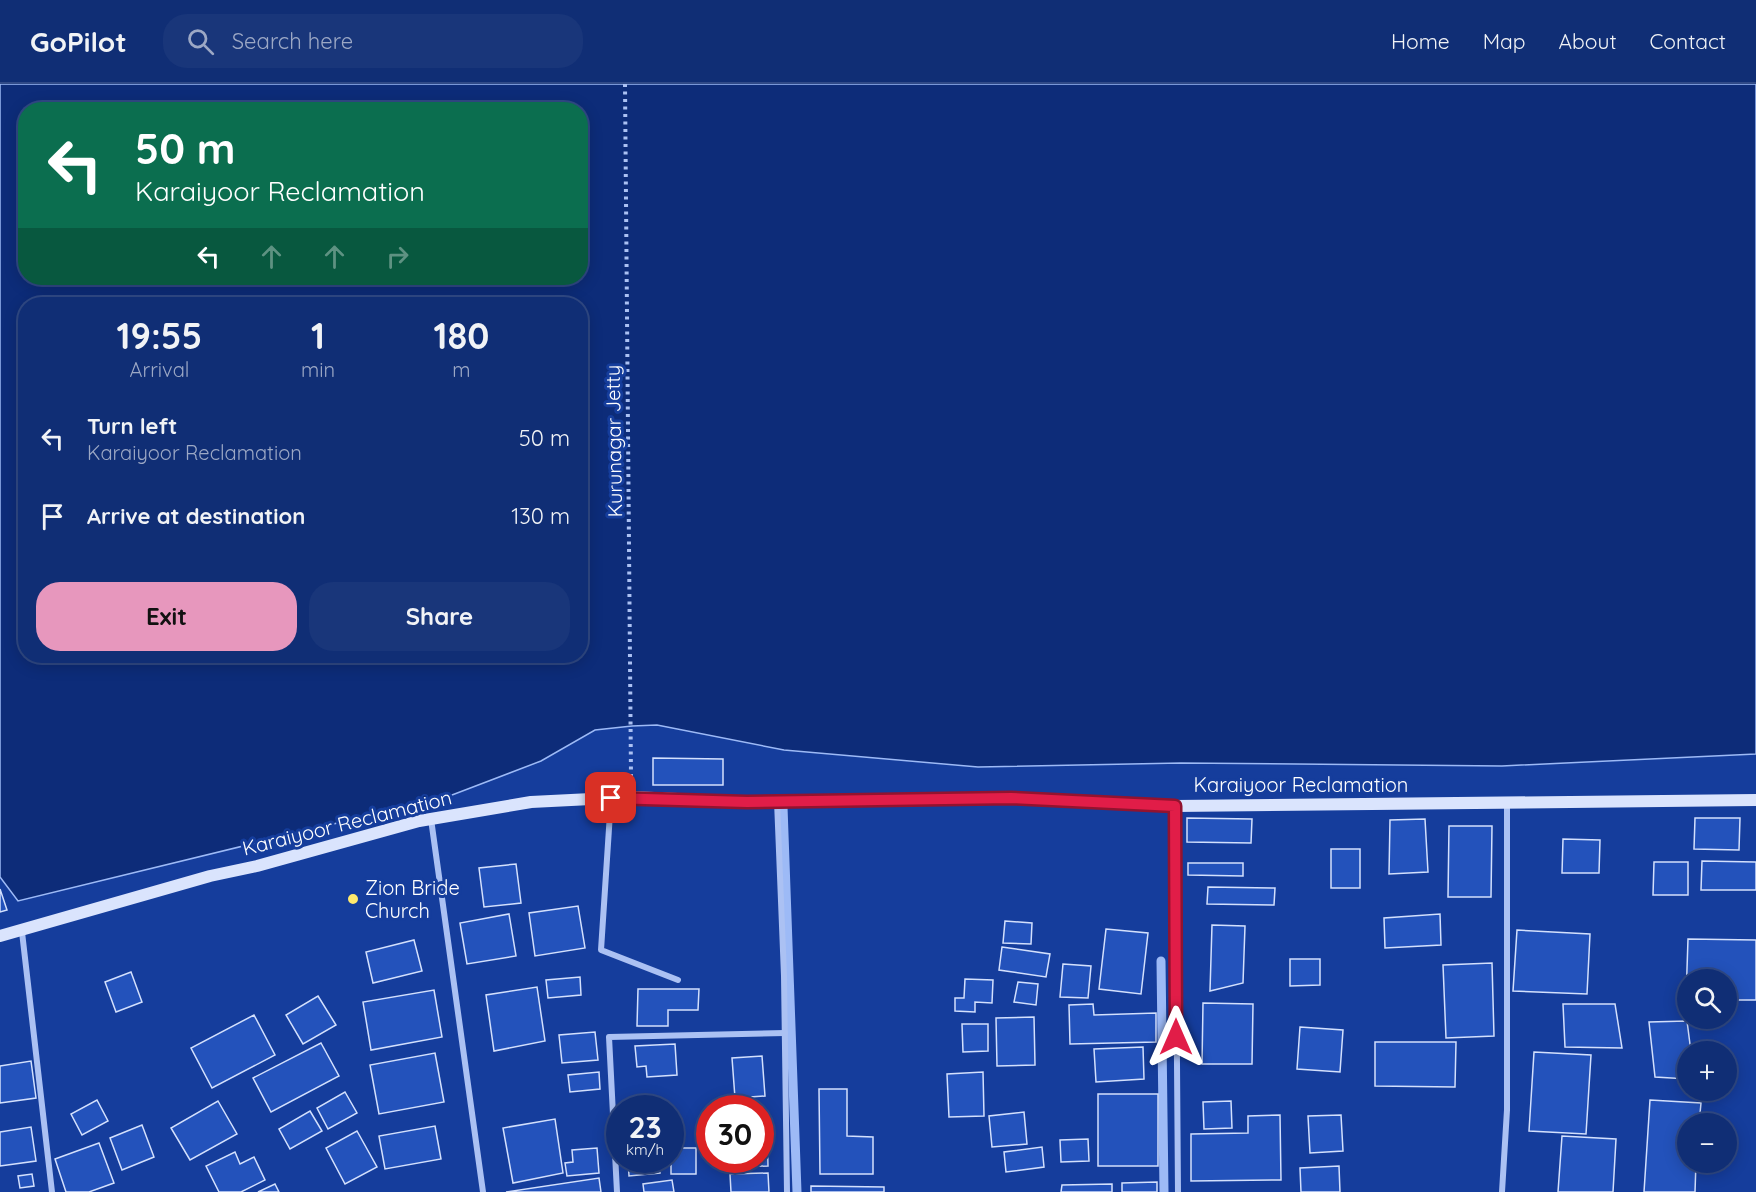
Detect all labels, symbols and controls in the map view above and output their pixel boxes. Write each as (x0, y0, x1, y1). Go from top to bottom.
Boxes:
search box (163, 14, 583, 68)
text: GoPilot (30, 24, 127, 59)
icon: search (184, 25, 217, 58)
text: Search here (232, 27, 353, 55)
text: Home (1391, 28, 1450, 54)
text: Map (1483, 28, 1526, 54)
text: About (1559, 28, 1617, 54)
text: Contact (1650, 28, 1726, 54)
text: 50 m (135, 122, 235, 175)
icon: left (36, 126, 114, 204)
text: Karaiyoor Reclamation (135, 174, 425, 208)
icon: left (192, 240, 225, 273)
icon: ahead (255, 240, 288, 273)
icon: ahead (318, 240, 351, 273)
icon: right (381, 240, 414, 273)
text: 19:55 (117, 313, 202, 358)
text: 1 (311, 313, 325, 358)
text: 180 (434, 313, 489, 358)
text: Arrival (130, 357, 189, 382)
text: min (301, 357, 335, 382)
text: m (452, 357, 471, 382)
street label: Kurunagar Jetty (600, 364, 627, 518)
text: Turn left (87, 412, 177, 440)
icon: left (36, 422, 69, 455)
text: 50 m (519, 424, 570, 452)
text: Karaiyoor Reclamation (87, 440, 302, 465)
icon: arrive (36, 500, 69, 533)
text: Arrive at destination (87, 502, 305, 530)
text: 130 m (511, 502, 570, 530)
button: Exit (36, 582, 297, 651)
button: Share (309, 582, 570, 651)
pin (585, 772, 636, 823)
street label: Karaiyoor Reclamation (1194, 772, 1408, 797)
icon: arrive (594, 781, 627, 814)
street label: Karaiyoor Reclamation (240, 784, 454, 861)
place label: Zion Bride Church (365, 875, 460, 923)
marker: Zion Bride Church (346, 892, 360, 906)
map controls (1677, 969, 1737, 1173)
button: search (1677, 969, 1737, 1029)
position arrow (1144, 1005, 1208, 1069)
button: + (1677, 1041, 1737, 1101)
speed limit sign: 30 (696, 1095, 774, 1173)
text: 23 (628, 1108, 662, 1146)
button: − (1677, 1113, 1737, 1173)
text: km/h (626, 1140, 664, 1159)

